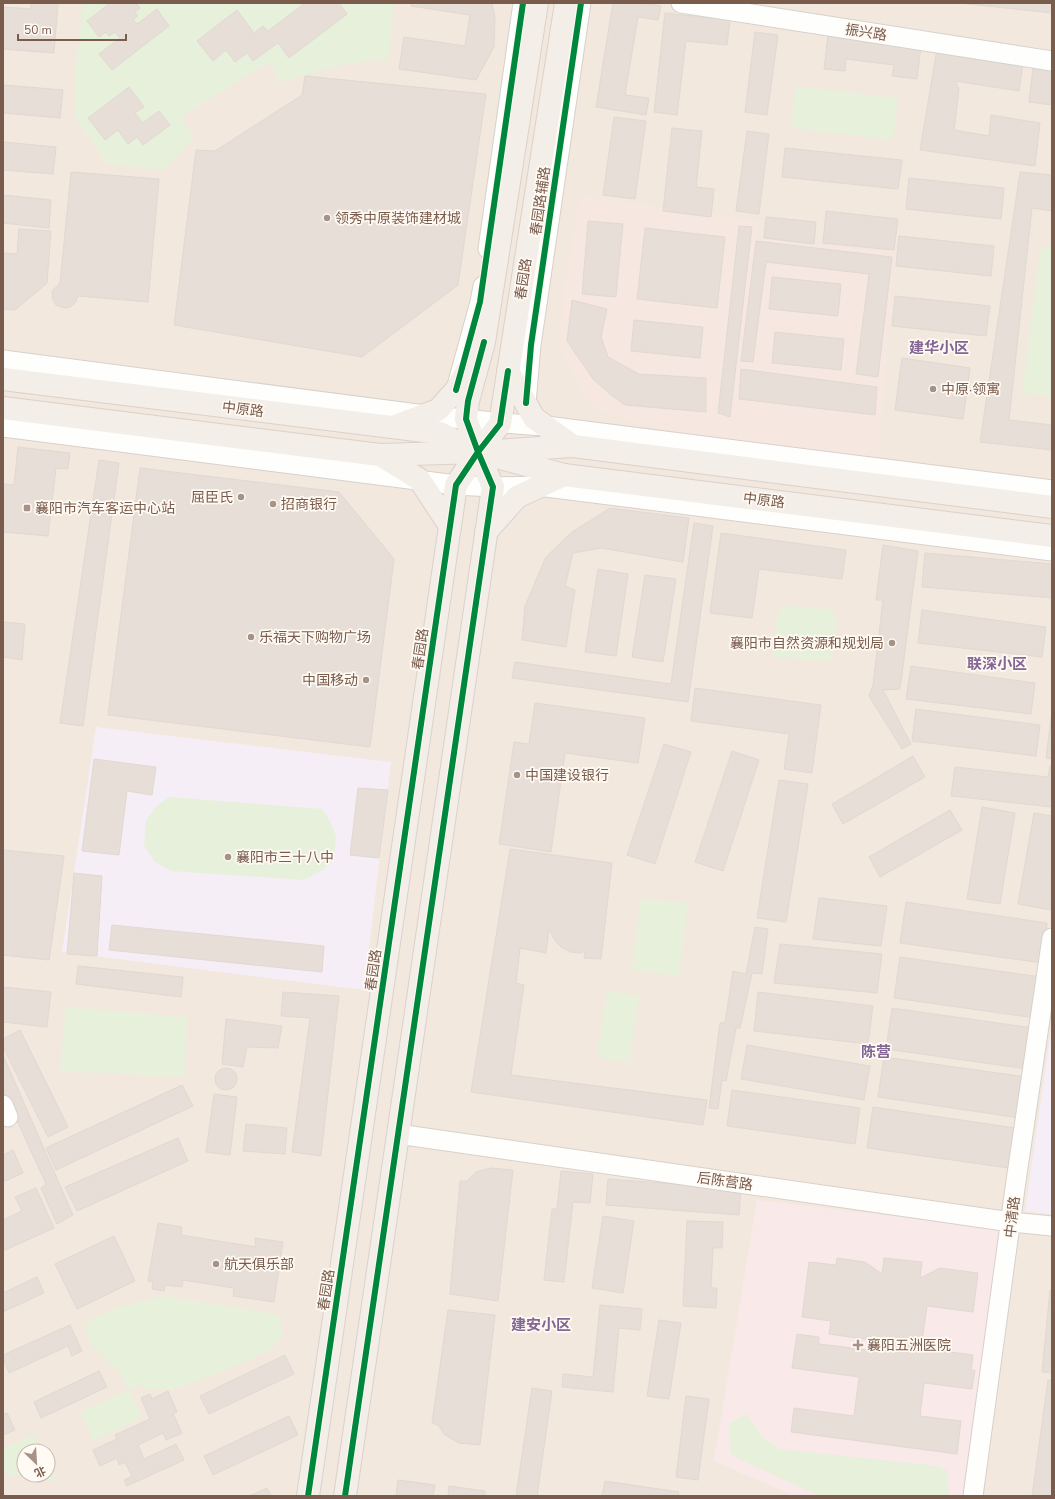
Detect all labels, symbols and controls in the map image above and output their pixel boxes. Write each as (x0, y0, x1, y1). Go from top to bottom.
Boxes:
scale bar (18, 16, 126, 42)
street label: 振兴路 (844, 20, 888, 45)
text: 50 m (24, 22, 52, 38)
street label: 春园路辅路 (526, 165, 555, 237)
place label: 领秀中原装饰建材城 (335, 209, 461, 228)
marker: 领秀中原装饰建材城 (322, 213, 332, 223)
street label: 春园路 (511, 257, 536, 301)
district label: 建华小区 (909, 338, 969, 358)
place label: 中原·领寓 (941, 380, 1000, 399)
marker: 中原·领寓 (928, 384, 938, 394)
street label: 中原路 (221, 398, 265, 421)
place label: 屈臣氏 (191, 488, 233, 507)
street label: 中原路 (742, 489, 786, 512)
marker: 屈臣氏 (236, 492, 246, 502)
place label: 招商银行 (281, 495, 337, 514)
place label: 襄阳市汽车客运中心站 (35, 499, 175, 518)
marker: 招商银行 (268, 499, 278, 509)
marker: 襄阳市汽车客运中心站 (22, 503, 32, 513)
street label: 春园路 (408, 627, 433, 671)
place label: 乐福天下购物广场 (259, 628, 371, 647)
marker: 乐福天下购物广场 (246, 632, 256, 642)
place label: 襄阳市自然资源和规划局 (730, 634, 884, 653)
marker: 襄阳市自然资源和规划局 (887, 638, 897, 648)
district label: 联深小区 (967, 654, 1027, 674)
place label: 中国移动 (302, 671, 358, 690)
marker: 中国移动 (361, 675, 371, 685)
place label: 中国建设银行 (525, 766, 609, 785)
marker: 中国建设银行 (512, 770, 522, 780)
place label: 襄阳市三十八中 (236, 848, 334, 867)
marker: 襄阳市三十八中 (223, 852, 233, 862)
street label: 春园路 (361, 948, 386, 992)
district label: 陈营 (861, 1042, 891, 1062)
street label: 后陈营路 (696, 1168, 754, 1195)
street label: 中清路 (1001, 1195, 1024, 1239)
place label: 航天俱乐部 (224, 1255, 294, 1274)
marker: 航天俱乐部 (211, 1259, 221, 1269)
street label: 春园路 (314, 1268, 339, 1312)
district label: 建安小区 (511, 1315, 571, 1335)
place label: 襄阳五洲医院 (867, 1336, 951, 1355)
marker: 襄阳五洲医院 (852, 1339, 864, 1351)
north arrow (16, 1443, 56, 1483)
text: 北 (32, 1462, 48, 1481)

